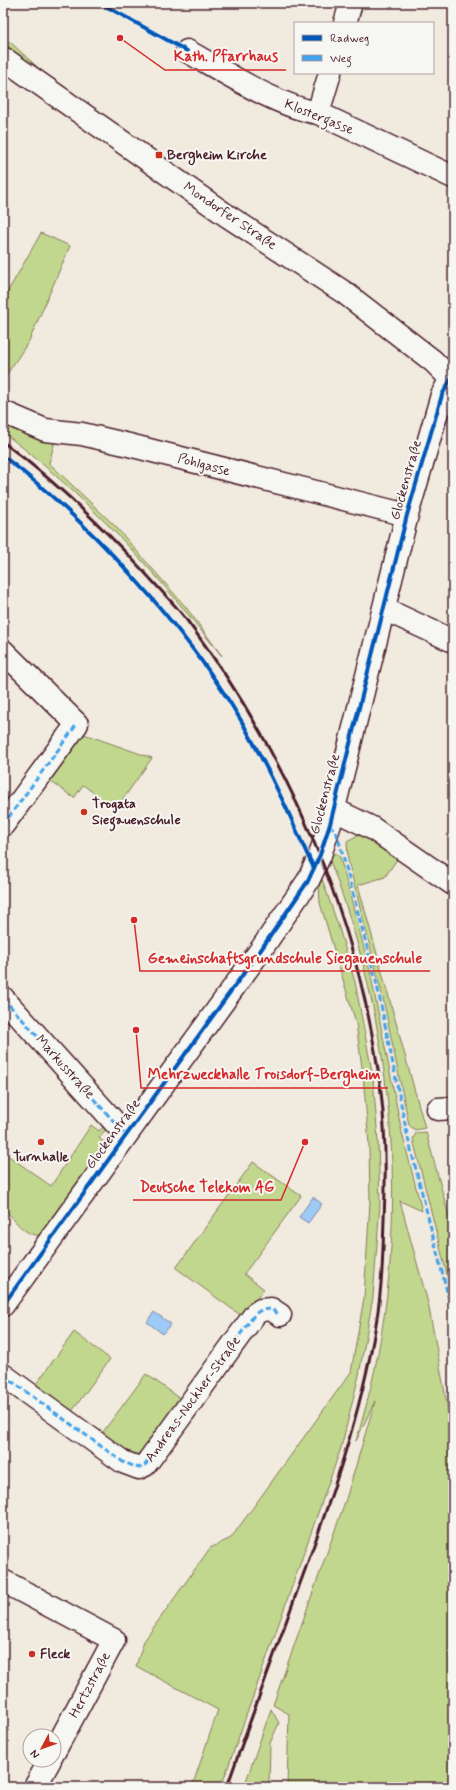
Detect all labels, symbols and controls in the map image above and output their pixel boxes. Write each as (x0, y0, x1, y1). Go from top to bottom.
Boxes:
legend (294, 22, 434, 74)
text: Radweg (330, 31, 369, 47)
callout: Kath. Pfarrhaus (165, 43, 286, 70)
text: Kath. Pfarrhaus (174, 47, 278, 67)
text: Weg (330, 51, 352, 68)
street label: Klostergasse (281, 95, 357, 141)
place label: Bergheim Kirche (167, 146, 267, 166)
marker: Bergheim Kirche (154, 150, 164, 160)
street label: Mondorfer Straße (180, 178, 280, 254)
street label: Glockenstraße (386, 438, 426, 522)
street label: Pohlgasse (176, 449, 233, 481)
street label: Glockenstraße (306, 752, 344, 836)
place label: Trogata Siegauenschule (92, 795, 181, 832)
marker: Trogata Siegauenschule (79, 807, 89, 817)
callout: Gemeinschaftsgrundschule Siegauenschule (140, 944, 430, 971)
text: Gemeinschaftsgrundschule Siegauenschule (148, 949, 422, 971)
street label: Markusstraße (31, 1031, 99, 1103)
callout: Mehrzweckhalle Troisdorf-Bergheim (141, 1061, 388, 1088)
text: Mehrzweckhalle Troisdorf-Bergheim (148, 1065, 380, 1087)
street label: Glockenstraße (81, 1095, 145, 1173)
marker: Turnhalle (36, 1137, 46, 1147)
place label: Turnhalle (13, 1148, 69, 1166)
callout: Deutsche Telekom AG (133, 1173, 281, 1200)
text: Deutsche Telekom AG (140, 1178, 274, 1198)
street label: Andreas-Nockher-Straße (141, 1332, 245, 1466)
place label: Fleck (40, 1645, 70, 1663)
marker: Fleck (27, 1649, 37, 1659)
street label: Hertzstraße (65, 1649, 115, 1721)
north arrow (22, 1728, 62, 1768)
text: N (28, 1747, 43, 1761)

